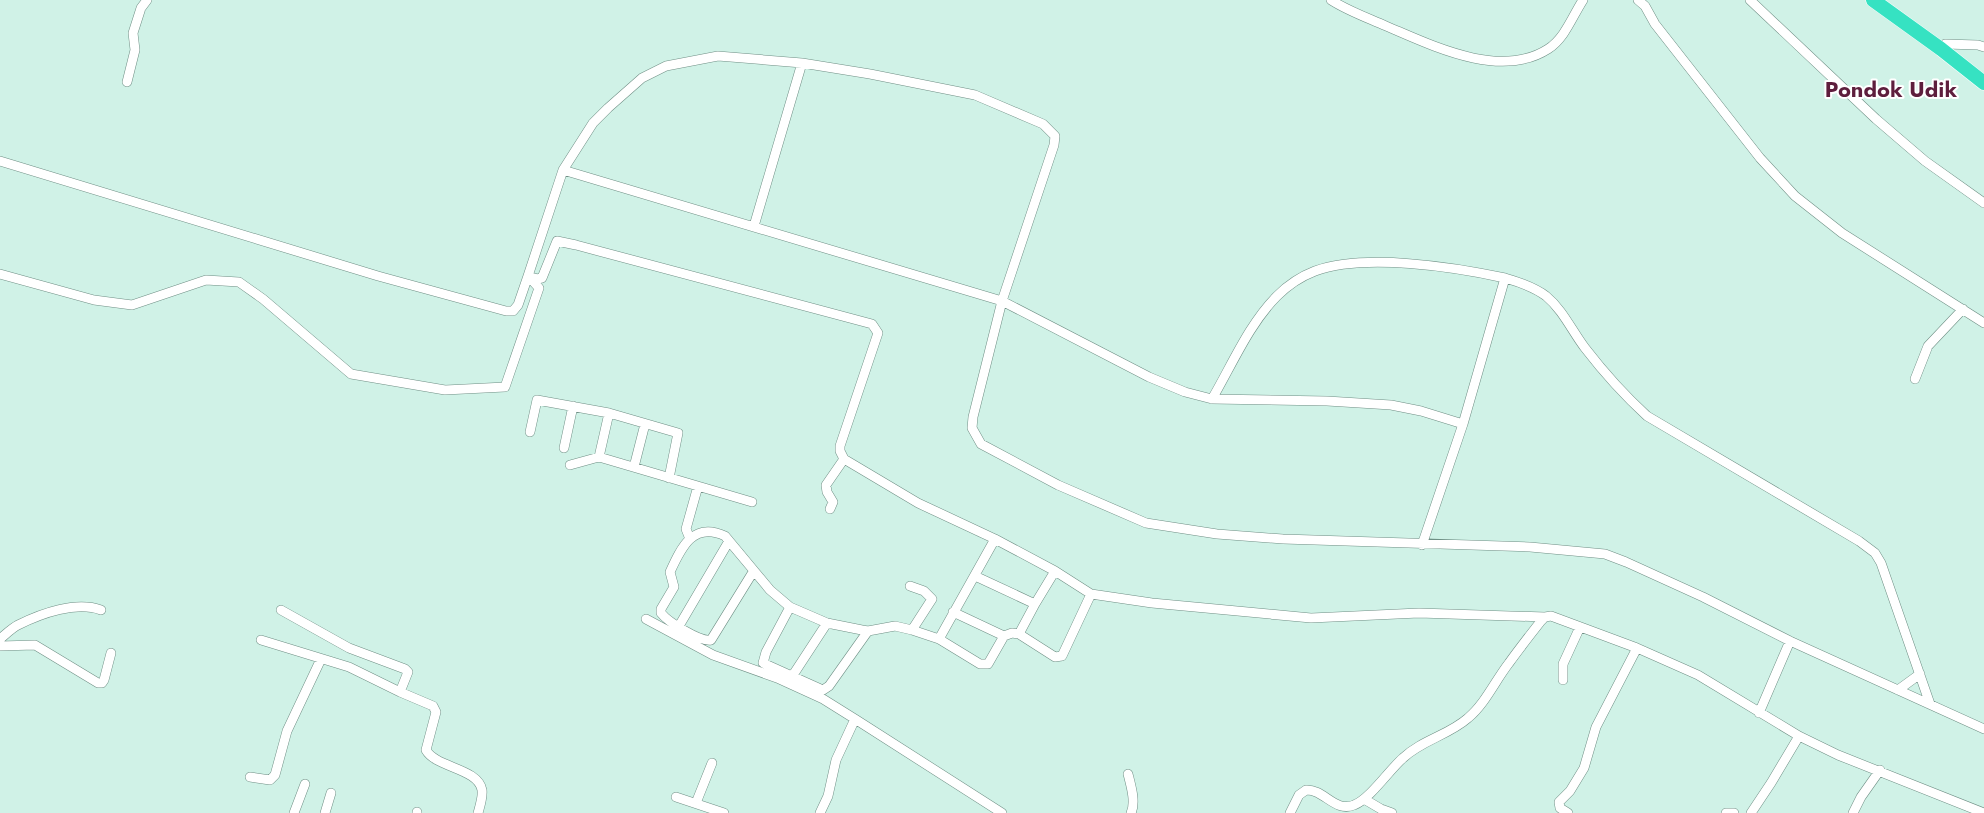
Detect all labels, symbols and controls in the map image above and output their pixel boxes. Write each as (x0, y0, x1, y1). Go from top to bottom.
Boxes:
district label: Pondok Udik (1825, 73, 1957, 105)

